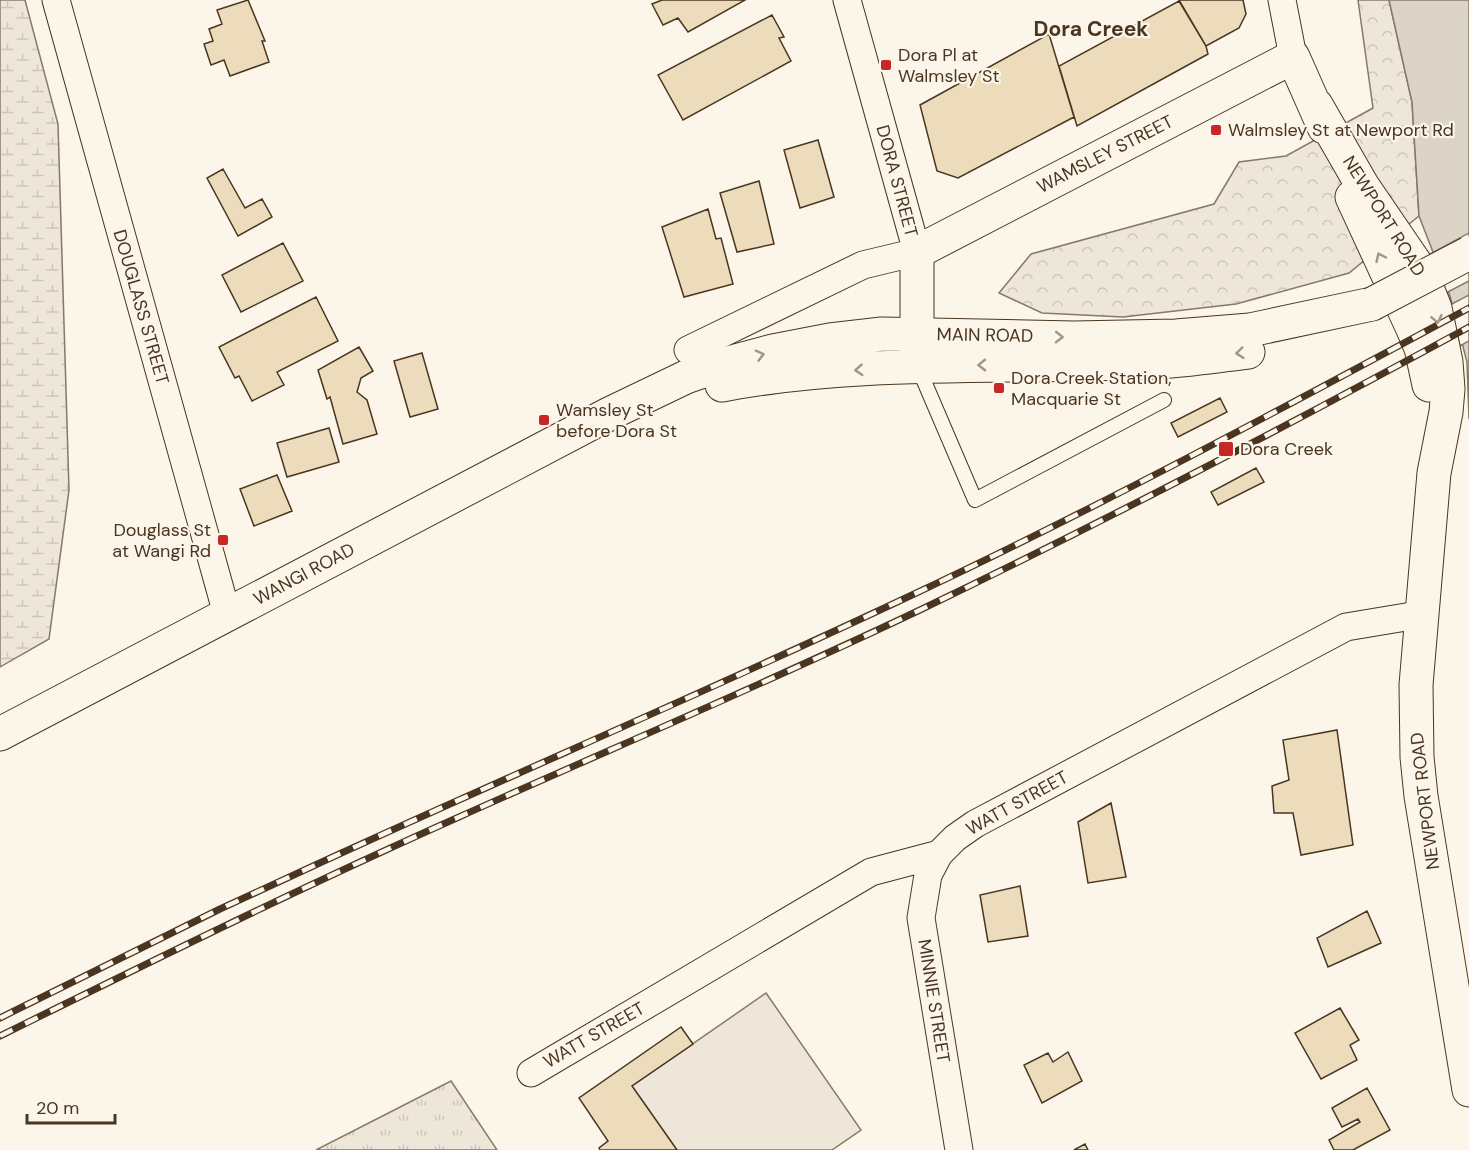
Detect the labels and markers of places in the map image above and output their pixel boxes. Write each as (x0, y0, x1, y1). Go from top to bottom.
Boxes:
place label: Dora Pl at Walmsley St (898, 43, 1000, 88)
marker: Dora Pl at Walmsley St (879, 58, 893, 72)
place label: Walmsley St at Newport Rd (1228, 118, 1454, 142)
marker: Walmsley St at Newport Rd (1209, 123, 1223, 137)
place label: Dora Creek Station, Macquarie St (1011, 366, 1172, 411)
marker: Dora Creek Station, Macquarie St (992, 381, 1006, 395)
place label: Wamsley St before Dora St (556, 398, 677, 443)
marker: Wamsley St before Dora St (537, 413, 551, 427)
place label: Dora Creek (1240, 437, 1333, 461)
marker: Dora Creek (1217, 440, 1235, 458)
place label: Douglass St at Wangi Rd (112, 518, 211, 563)
marker: Douglass St at Wangi Rd (216, 533, 230, 547)

